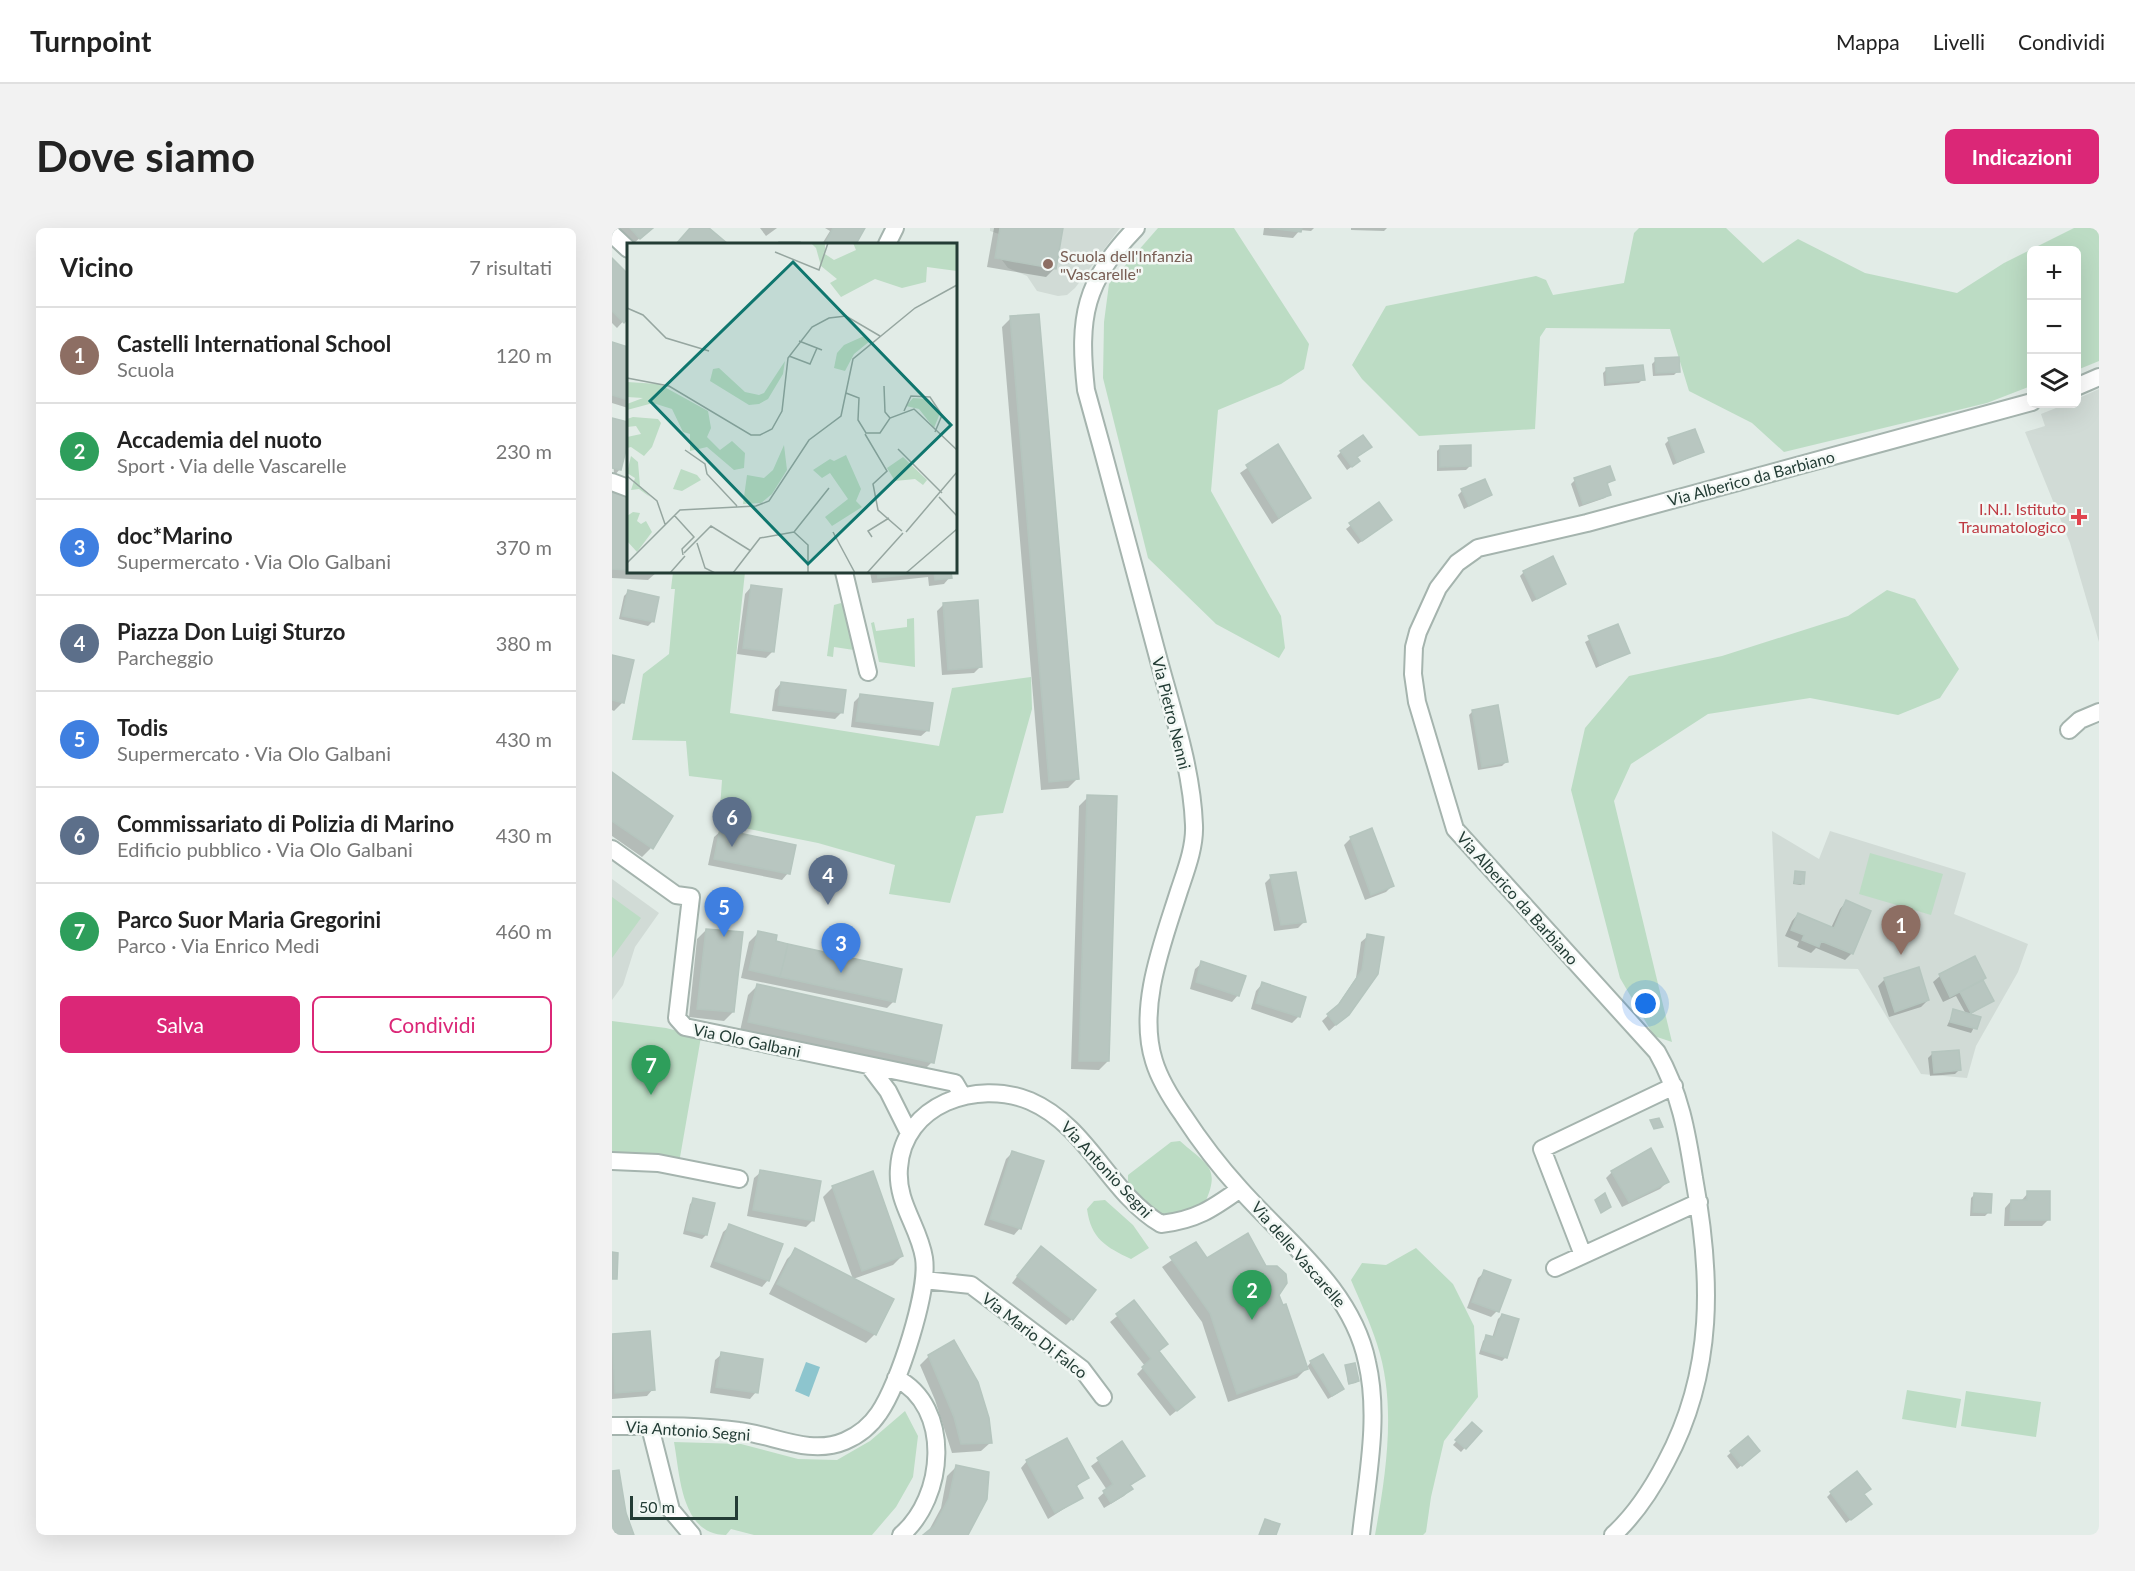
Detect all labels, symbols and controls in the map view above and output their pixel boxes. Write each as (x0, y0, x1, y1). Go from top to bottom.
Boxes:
text: Turnpoint (30, 24, 151, 58)
text: Mappa (1836, 29, 1900, 54)
text: Livelli (1933, 29, 1985, 54)
text: Condividi (2018, 29, 2105, 54)
button: Indicazioni (1945, 129, 2099, 184)
text: Dove siamo (36, 131, 255, 181)
inset map (627, 243, 957, 573)
place label: Scuola dell'Infanzia "Vascarelle" (1060, 246, 1193, 283)
map controls (2027, 246, 2081, 408)
button: + (2027, 246, 2081, 300)
text: Vicino (60, 251, 133, 283)
text: 7 risultati (469, 255, 552, 279)
marker: Scuola dell'Infanzia "Vascarelle" (1041, 257, 1055, 271)
button: − (2027, 300, 2081, 354)
text: Castelli International School (117, 330, 391, 357)
text: 1 (74, 343, 85, 367)
text: 120 m (496, 343, 552, 367)
button: layers (2027, 354, 2081, 408)
text: Scuola (117, 357, 175, 381)
text: Accademia del nuoto (117, 426, 322, 453)
text: 2 (74, 439, 85, 463)
text: 230 m (496, 439, 552, 463)
street label: Via Alberico da Barbiano (1665, 447, 1837, 509)
text: Sport · Via delle Vascarelle (117, 453, 347, 477)
place label: I.N.I. Istituto Traumatologico (1958, 499, 2066, 536)
marker: I.N.I. Istituto Traumatologico (2070, 508, 2088, 526)
text: doc*Marino (117, 522, 233, 549)
text: 3 (74, 535, 85, 559)
text: 370 m (496, 535, 552, 559)
text: Supermercato · Via Olo Galbani (117, 549, 391, 573)
text: Piazza Don Luigi Sturzo (117, 618, 346, 645)
text: 4 (74, 631, 85, 655)
text: 380 m (496, 631, 552, 655)
text: Parcheggio (117, 645, 214, 669)
street label: Via Pietro Nenni (1149, 655, 1195, 771)
text: Todis (117, 714, 168, 741)
text: 5 (74, 727, 85, 751)
text: 430 m (496, 727, 552, 751)
text: Supermercato · Via Olo Galbani (117, 741, 391, 765)
pin: 6 (712, 798, 752, 847)
text: Commissariato di Polizia di Marino (117, 810, 454, 837)
text: 6 (74, 823, 85, 847)
text: 430 m (496, 823, 552, 847)
street label: Via Alberico da Barbiano (1453, 828, 1583, 968)
text: Edificio pubblico · Via Olo Galbani (117, 837, 413, 861)
pin: 4 (808, 856, 848, 905)
pin: 5 (704, 888, 744, 937)
text: Parco Suor Maria Gregorini (117, 906, 381, 933)
pin: 1 (1882, 906, 1920, 955)
text: 7 (74, 919, 85, 943)
text: 460 m (496, 919, 552, 943)
pin: 3 (822, 924, 860, 973)
text: Parco · Via Enrico Medi (117, 933, 320, 957)
your location (1631, 989, 1660, 1018)
button: Salva (60, 996, 300, 1053)
button: Condividi (312, 996, 552, 1053)
street label: Via Olo Galbani (692, 1019, 802, 1061)
pin: 7 (632, 1046, 670, 1095)
street label: Via Antonio Segni (1058, 1117, 1156, 1221)
street label: Via delle Vascarelle (1248, 1197, 1350, 1311)
pin: 2 (1232, 1270, 1272, 1320)
street label: Via Mario Di Falco (979, 1288, 1091, 1382)
street label: Via Antonio Segni (625, 1416, 751, 1444)
scale bar (630, 1493, 738, 1520)
text: 50 m (639, 1497, 675, 1516)

